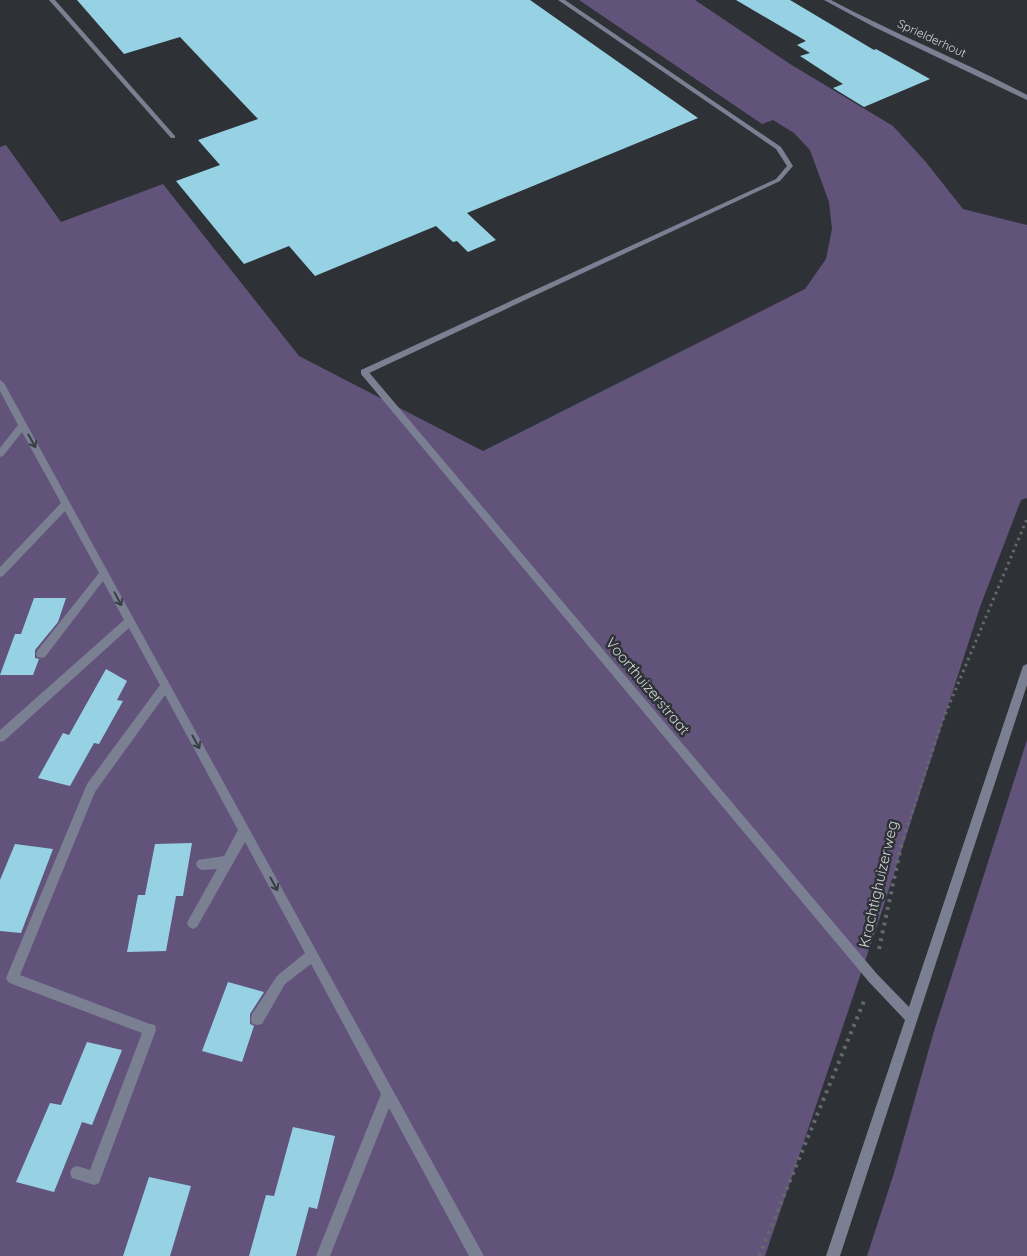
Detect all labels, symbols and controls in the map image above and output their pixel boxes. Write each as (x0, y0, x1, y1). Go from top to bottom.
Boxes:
street label: Sprielderhout (895, 16, 969, 60)
one-way arrow (27, 434, 37, 449)
one-way arrow (114, 591, 124, 606)
street label: Voorthuizerstraat (602, 633, 694, 739)
one-way arrow (192, 734, 201, 749)
street label: Krachtighuizerweg (854, 819, 902, 949)
one-way arrow (269, 877, 279, 892)

